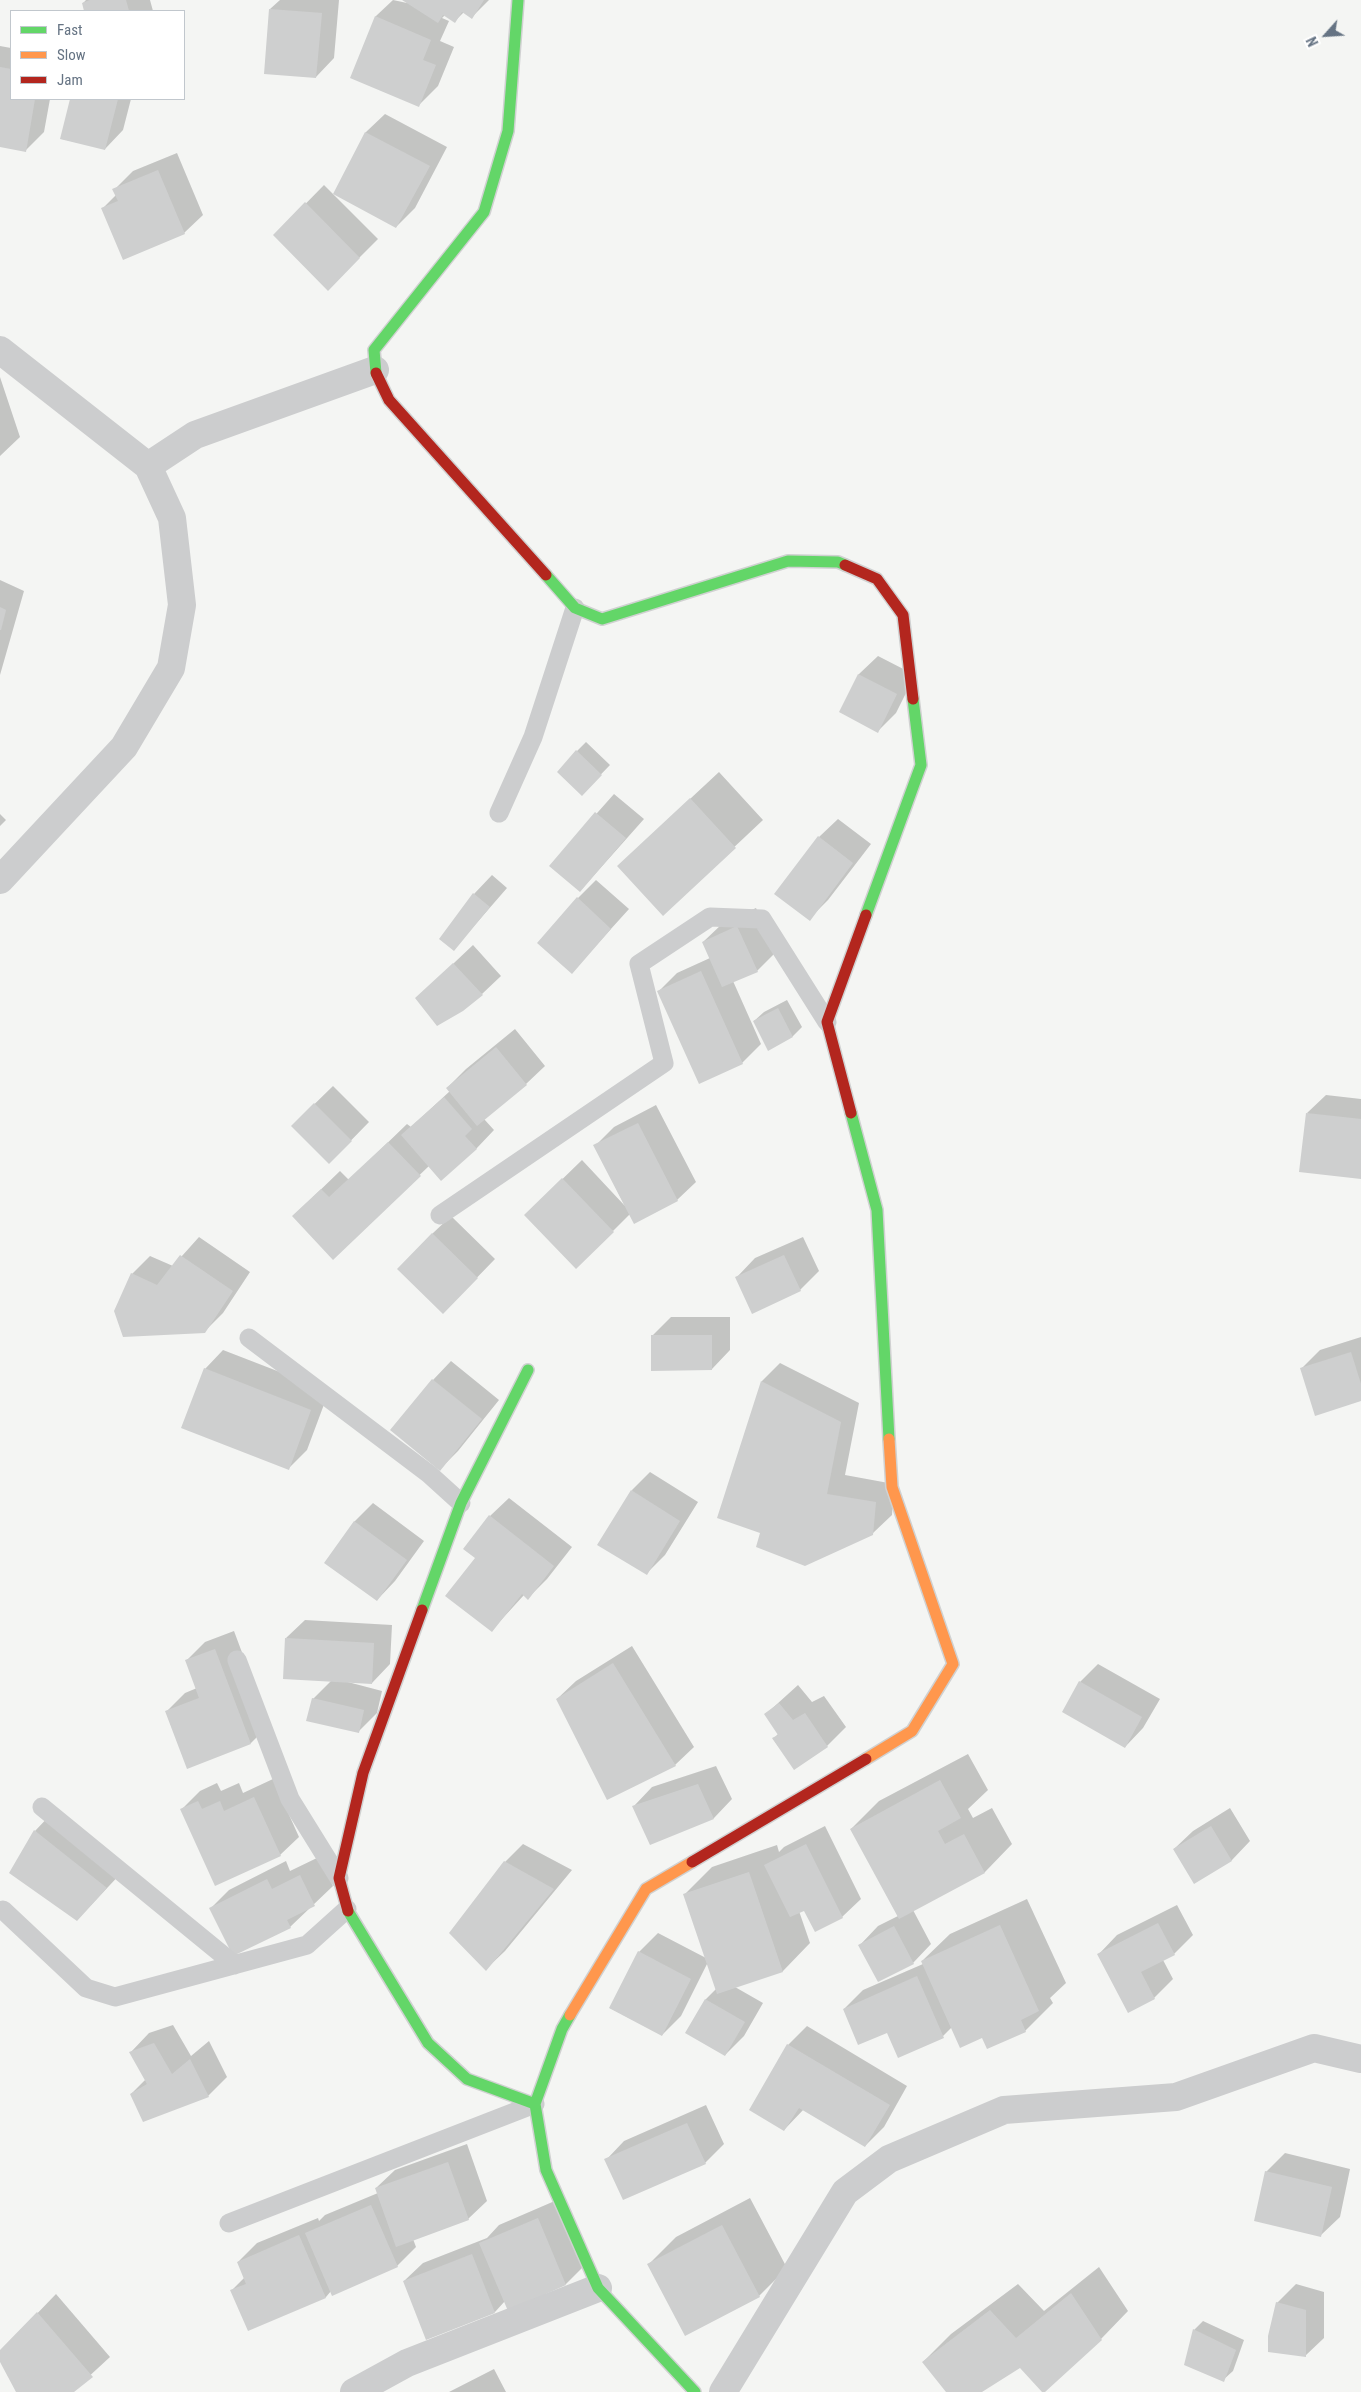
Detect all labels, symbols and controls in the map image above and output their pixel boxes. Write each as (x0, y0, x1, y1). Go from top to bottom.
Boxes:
legend (10, 10, 185, 100)
north arrow (1301, 10, 1351, 60)
text: Fast (57, 21, 82, 39)
text: N (1303, 34, 1322, 49)
text: Slow (57, 46, 86, 64)
text: Jam (57, 71, 83, 89)

